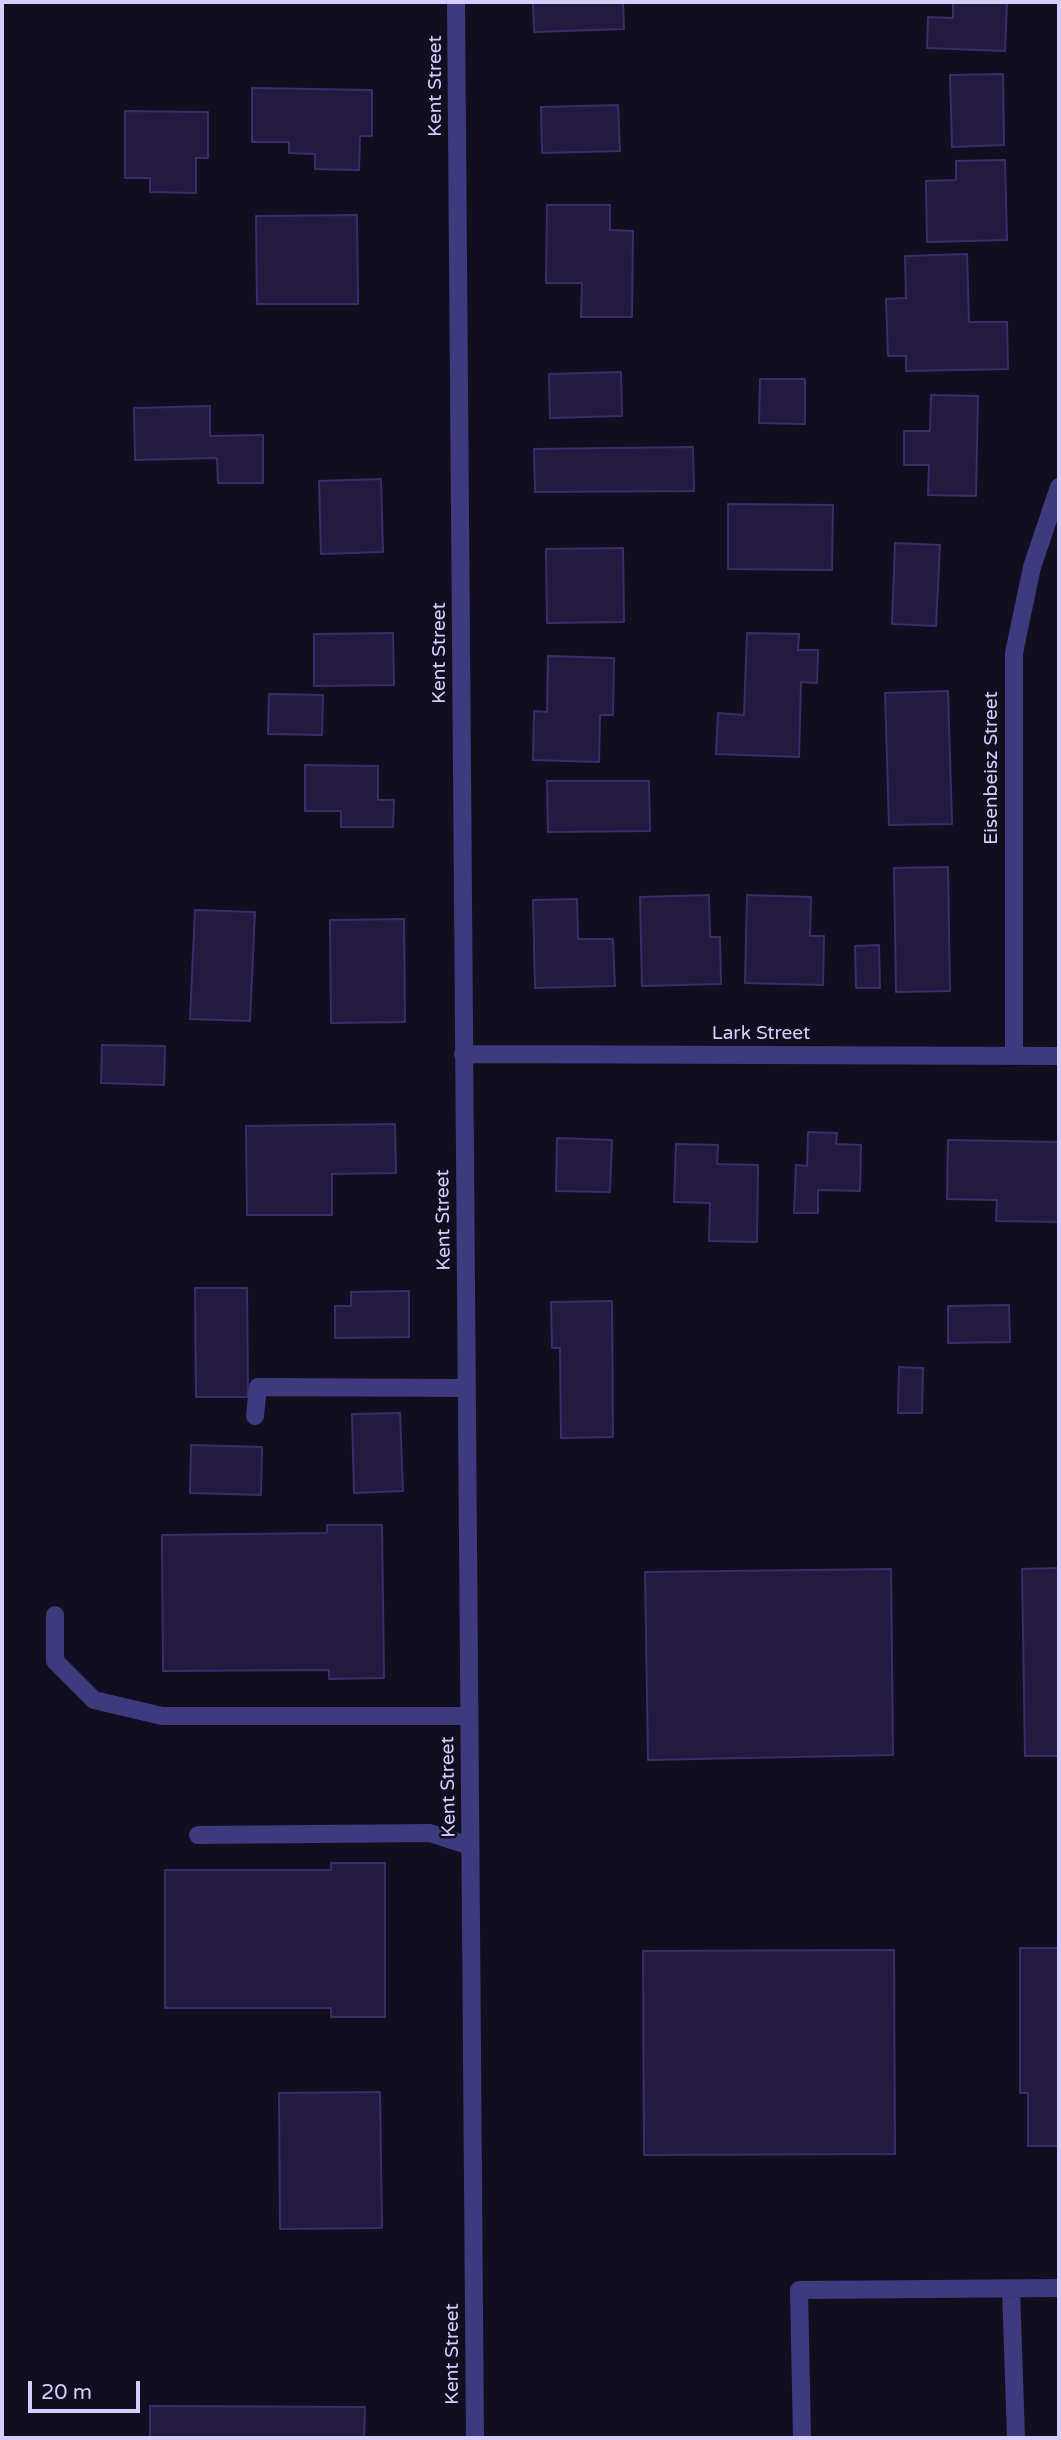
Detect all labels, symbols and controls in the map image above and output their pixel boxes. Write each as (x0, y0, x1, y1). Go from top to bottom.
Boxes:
street label: Kent Street (425, 35, 447, 137)
street label: Kent Street (429, 602, 451, 704)
street label: Eisenbeisz Street (981, 691, 1003, 845)
street label: Lark Street (712, 1023, 810, 1045)
street label: Kent Street (432, 1169, 456, 1271)
street label: Kent Street (437, 1736, 461, 1838)
street label: Kent Street (442, 2303, 464, 2405)
scale bar (32, 2366, 144, 2410)
text: 20 m (41, 2380, 92, 2405)

